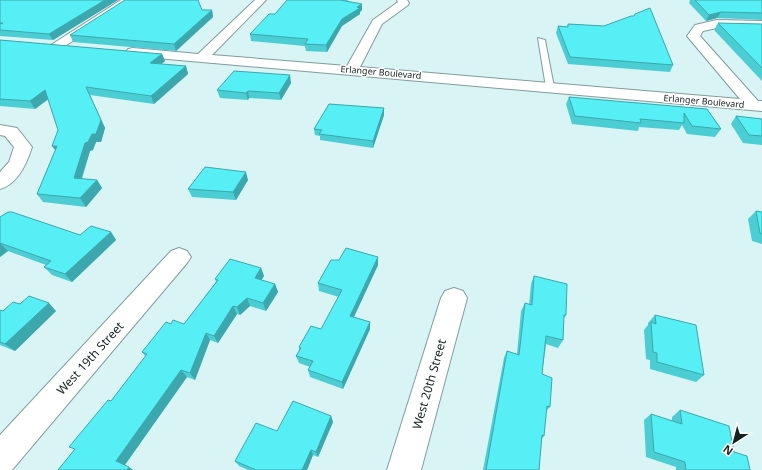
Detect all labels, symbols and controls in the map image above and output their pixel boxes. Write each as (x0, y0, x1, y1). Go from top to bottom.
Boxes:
street label: Erlanger Boulevard (340, 62, 422, 82)
street label: Erlanger Boulevard (663, 91, 745, 111)
street label: West 19th Street (53, 317, 128, 398)
street label: West 20th Street (408, 336, 450, 431)
north arrow (714, 422, 754, 462)
text: N (720, 442, 736, 459)

